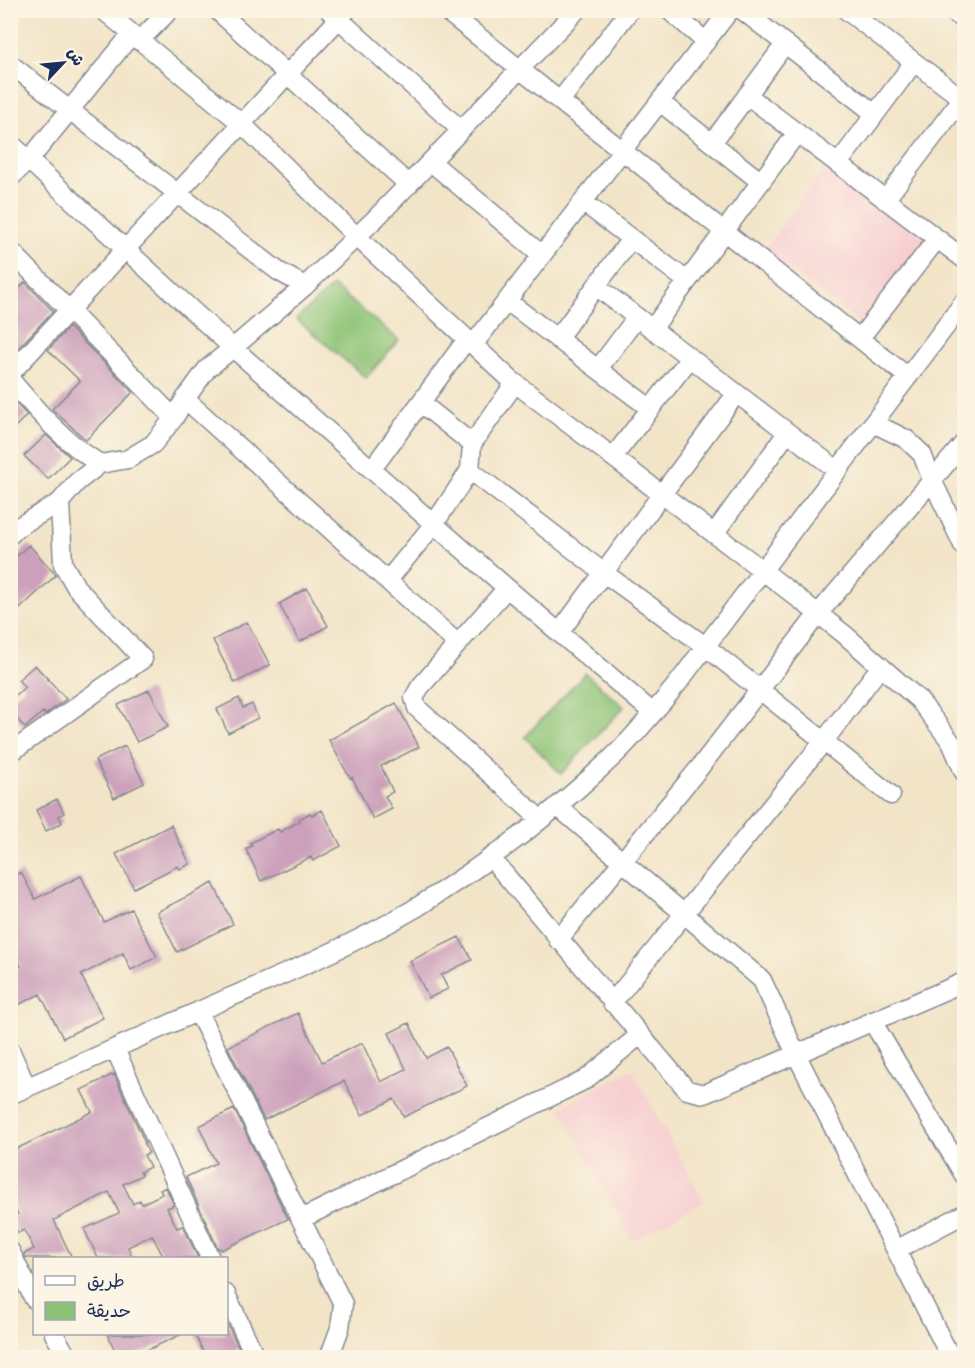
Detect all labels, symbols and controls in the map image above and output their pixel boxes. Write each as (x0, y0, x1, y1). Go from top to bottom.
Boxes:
north arrow (33, 33, 93, 93)
text: ش (60, 44, 89, 70)
legend (33, 1257, 228, 1335)
text: طريق (87, 1270, 125, 1296)
text: حديقة (87, 1300, 131, 1326)

